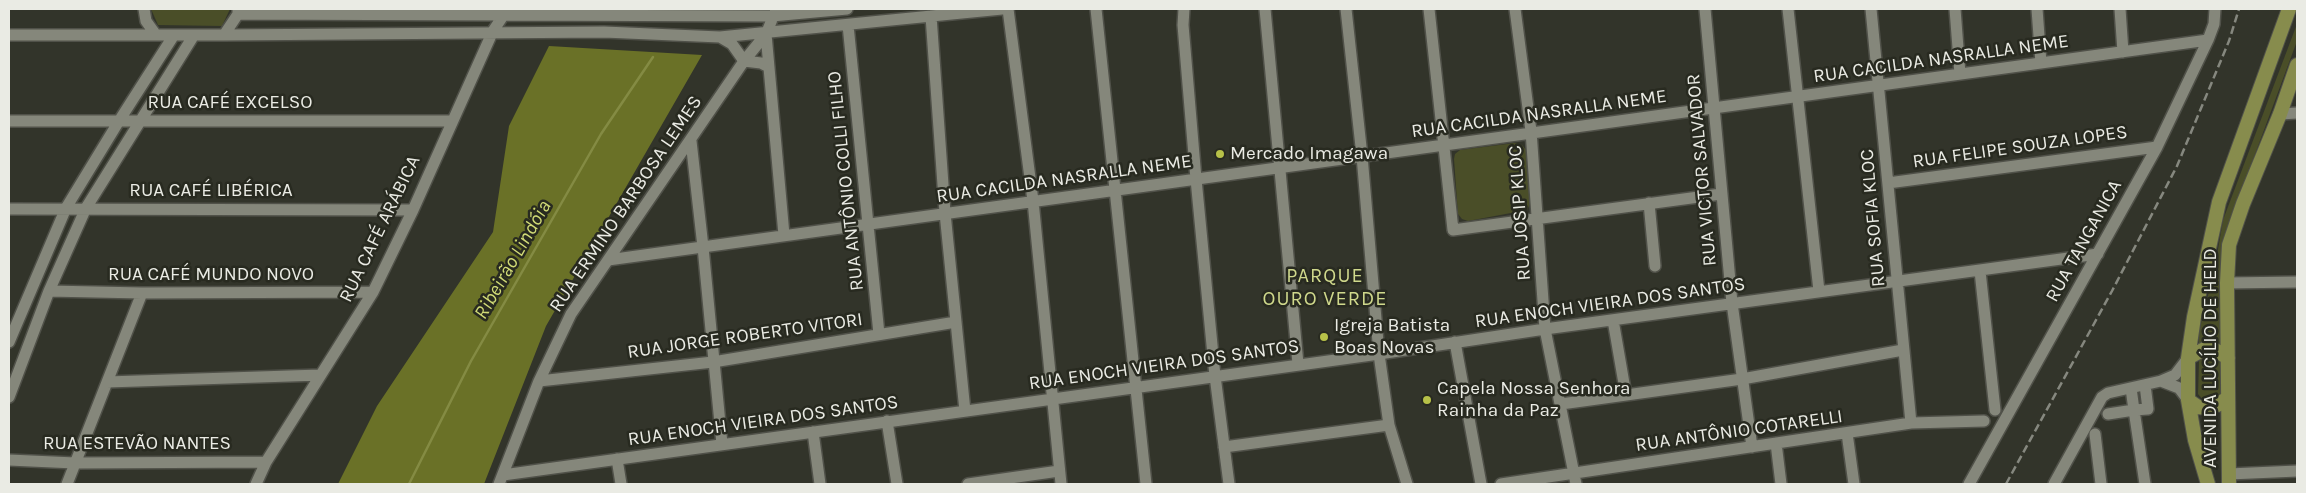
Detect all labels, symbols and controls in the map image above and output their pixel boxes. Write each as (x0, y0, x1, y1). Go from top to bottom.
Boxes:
street label: RUA CACILDA NASRALLA NEME (1812, 30, 2070, 88)
street label: RUA ANTÔNIO COLLI FILHO (823, 70, 869, 292)
street label: RUA VICTOR SALVADOR (1682, 73, 1722, 267)
street label: RUA CACILDA NASRALLA NEME (1410, 85, 1668, 143)
street label: RUA ERMINO BARBOSA LEMES (545, 91, 707, 317)
street label: RUA CAFÉ EXCELSO (147, 92, 313, 114)
street label: RUA FELIPE SOUZA LOPES (1911, 121, 2129, 173)
place label: Mercado Imagawa (1230, 143, 1388, 165)
street label: RUA JOSIP KLOC (1504, 145, 1536, 281)
marker: Mercado Imagawa (1214, 148, 1226, 160)
street label: RUA SOFIA KLOC (1856, 148, 1890, 288)
street label: RUA CACILDA NASRALLA NEME (935, 150, 1193, 208)
street label: RUA CAFÉ ARÁBICA (335, 152, 425, 306)
street label: RUA TANGANICA (2041, 176, 2127, 306)
street label: RUA CAFÉ LIBÉRICA (129, 180, 293, 202)
water label: Ribeirão Lindóia (469, 196, 557, 324)
street label: AVENIDA LUCÍLIO DE HELD (2200, 248, 2222, 468)
street label: RUA CAFÉ MUNDO NOVO (108, 264, 314, 286)
district label: PARQUE OURO VERDE (1261, 264, 1389, 311)
street label: RUA ENOCH VIEIRA DOS SANTOS (1473, 273, 1747, 333)
street label: RUA JORGE ROBERTO VITORI (626, 308, 864, 364)
place label: Igreja Batista Boas Novas (1334, 315, 1450, 359)
marker: Igreja Batista Boas Novas (1318, 331, 1330, 343)
street label: RUA ENOCH VIEIRA DOS SANTOS (1027, 335, 1301, 395)
place label: Capela Nossa Senhora Rainha da Paz (1437, 378, 1630, 422)
street label: RUA ENOCH VIEIRA DOS SANTOS (626, 391, 900, 451)
marker: Capela Nossa Senhora Rainha da Paz (1421, 394, 1433, 406)
street label: RUA ANTÔNIO COTARELLI (1634, 405, 1844, 457)
street label: RUA ESTEVÃO NANTES (43, 433, 231, 455)

